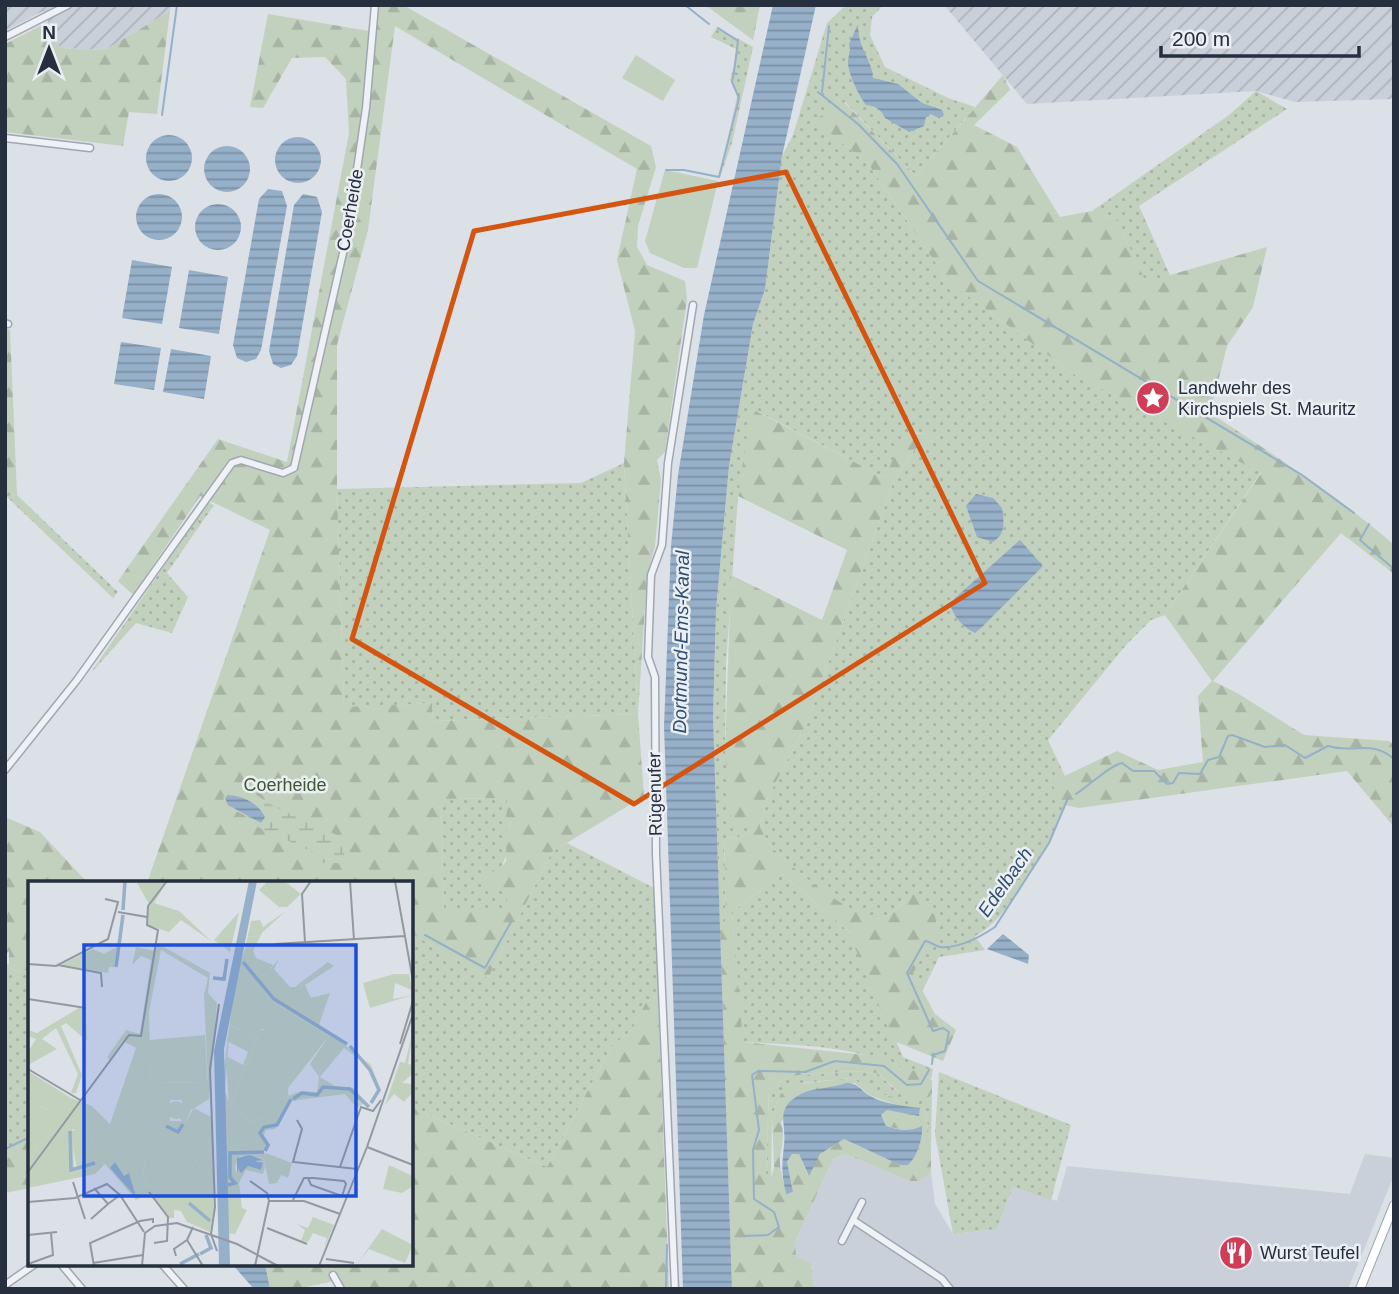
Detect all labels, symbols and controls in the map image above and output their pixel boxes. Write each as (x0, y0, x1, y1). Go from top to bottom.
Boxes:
north arrow (14, 14, 84, 84)
scale bar (1161, 14, 1359, 58)
text: N (42, 22, 56, 43)
text: 200 m (1172, 27, 1230, 50)
street label: Coerheide (333, 167, 367, 253)
place label: Landwehr des Kirchspiels St. Mauritz (1178, 378, 1356, 419)
place icon: Landwehr des Kirchspiels St. Mauritz (1134, 379, 1172, 417)
water label: Dortmund-Ems-Kanal (669, 550, 693, 734)
street label: Rügenufer (644, 752, 666, 836)
park label: Coerheide (243, 775, 327, 795)
water label: Edelbach (974, 844, 1036, 920)
inset map (28, 881, 413, 1266)
restaurant icon: Wurst Teufel (1217, 1234, 1255, 1272)
place label: Wurst Teufel (1260, 1243, 1359, 1263)

